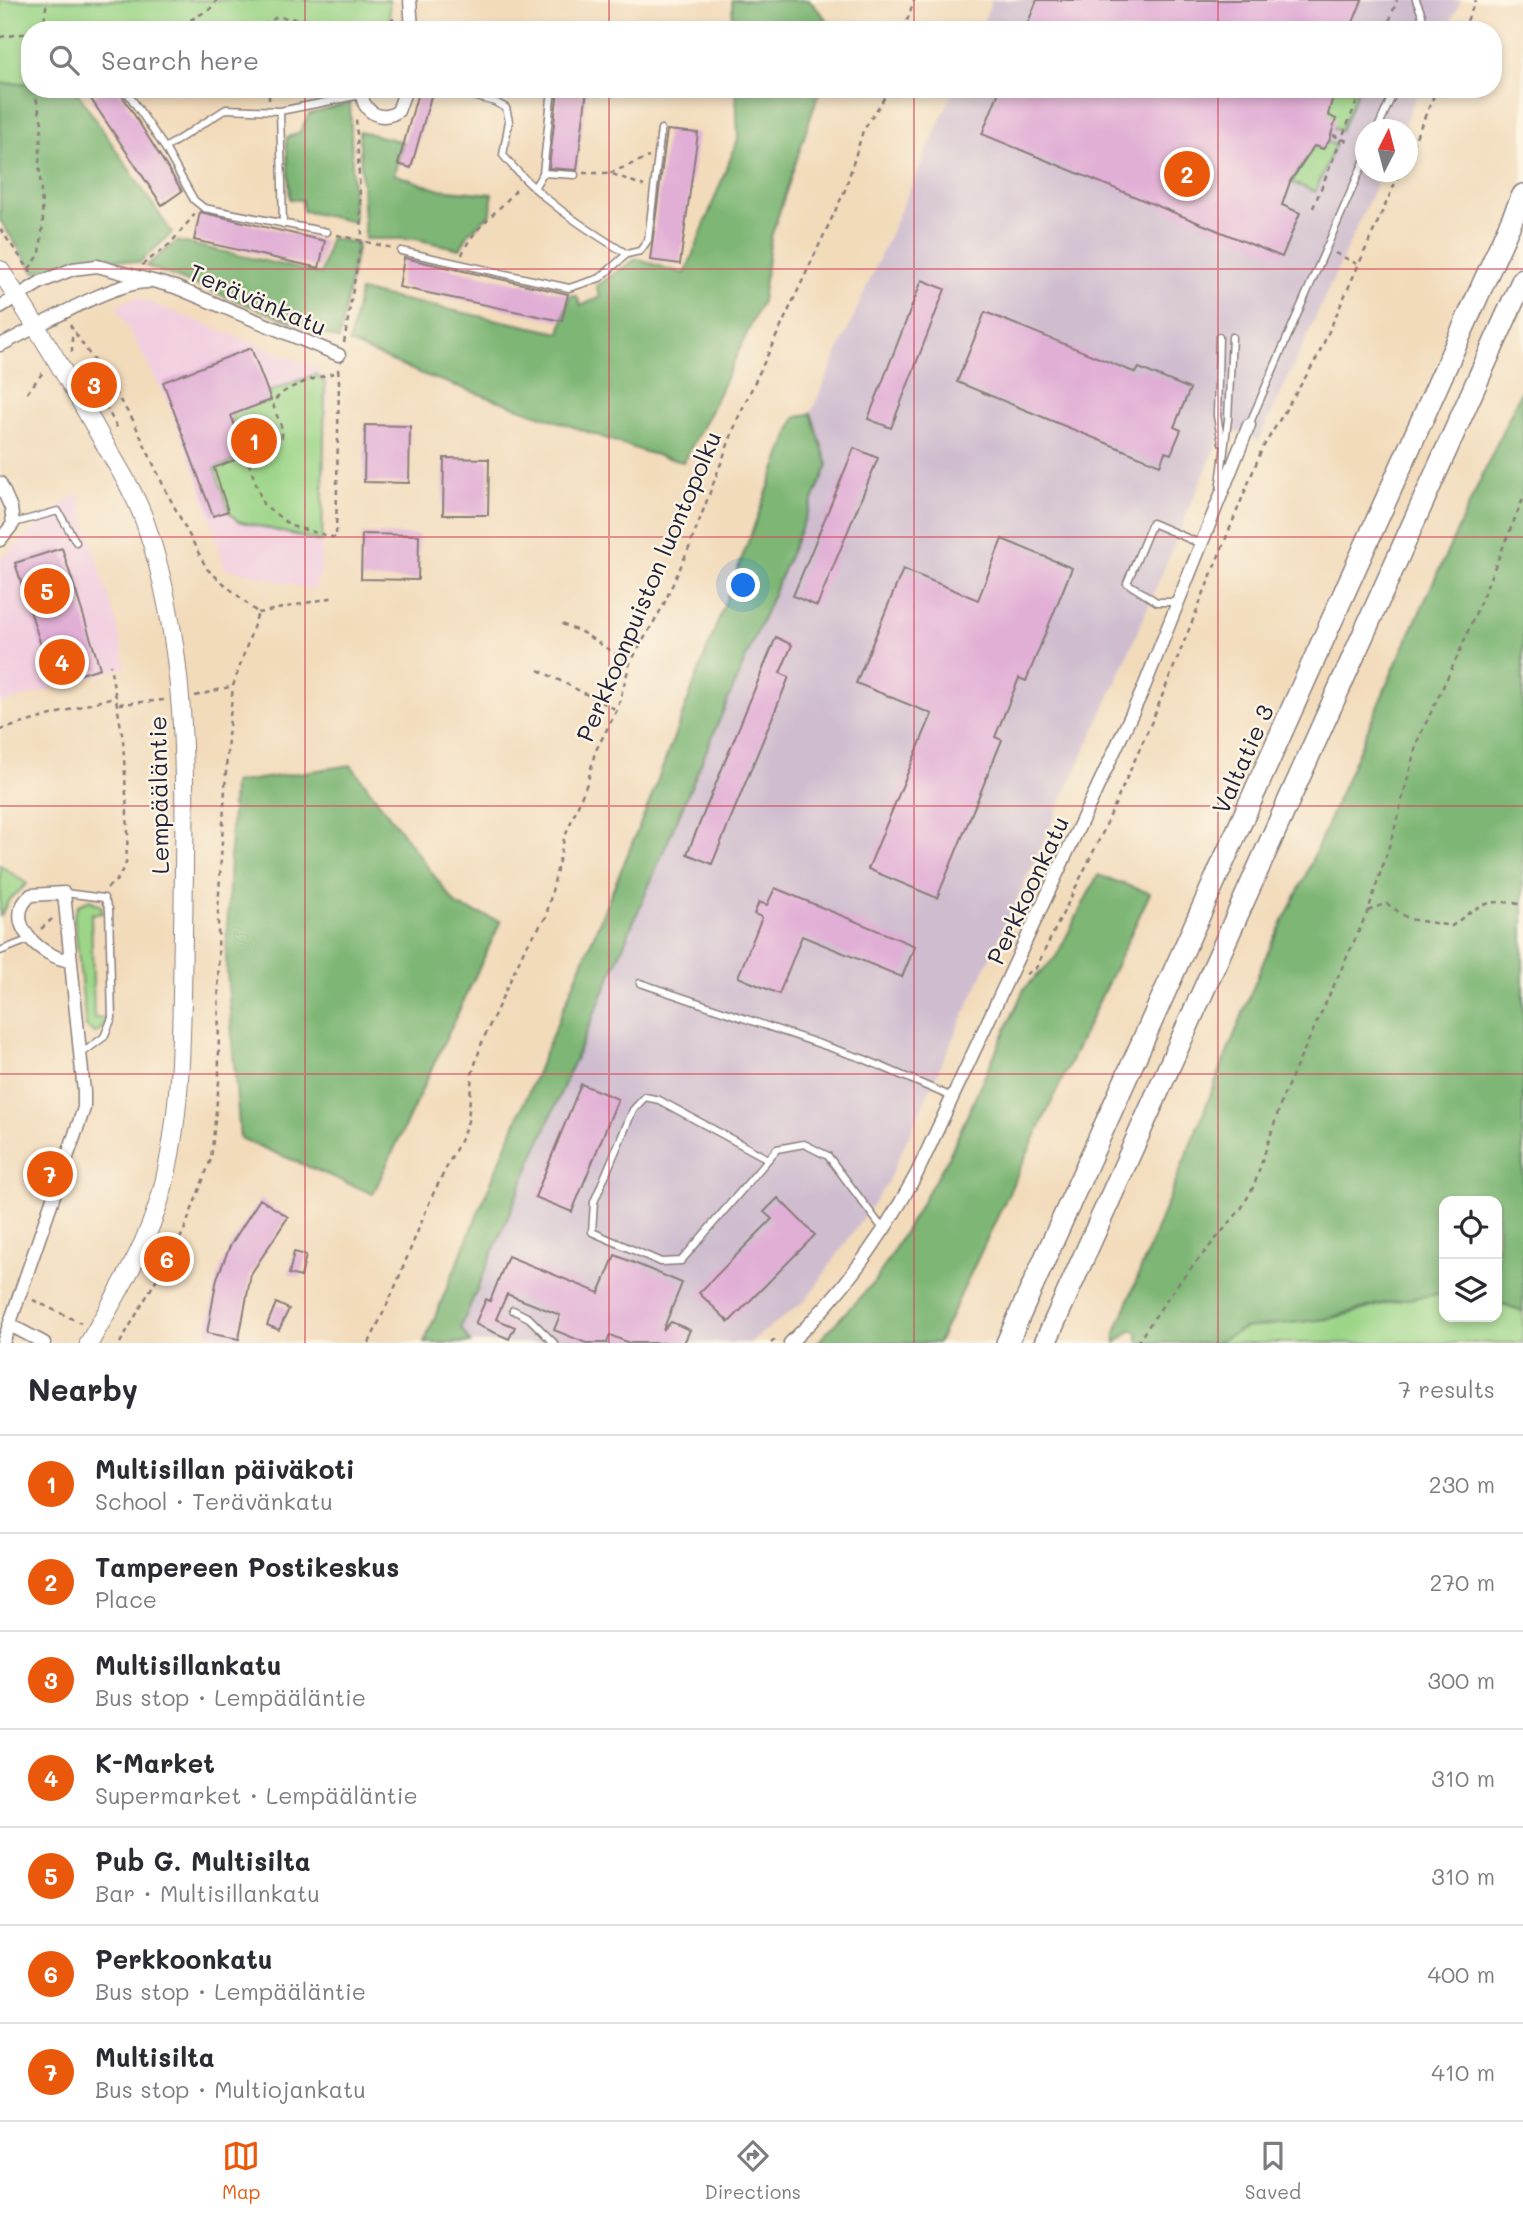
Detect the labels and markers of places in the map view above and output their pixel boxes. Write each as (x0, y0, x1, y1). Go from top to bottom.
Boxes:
pin: 2 (1164, 148, 1210, 200)
pin: 3 (71, 359, 117, 411)
pin: 1 (231, 415, 277, 467)
pin: 5 (24, 565, 70, 617)
pin: 4 (39, 636, 85, 688)
pin: 7 (27, 1148, 73, 1200)
pin: 6 (144, 1233, 190, 1285)

